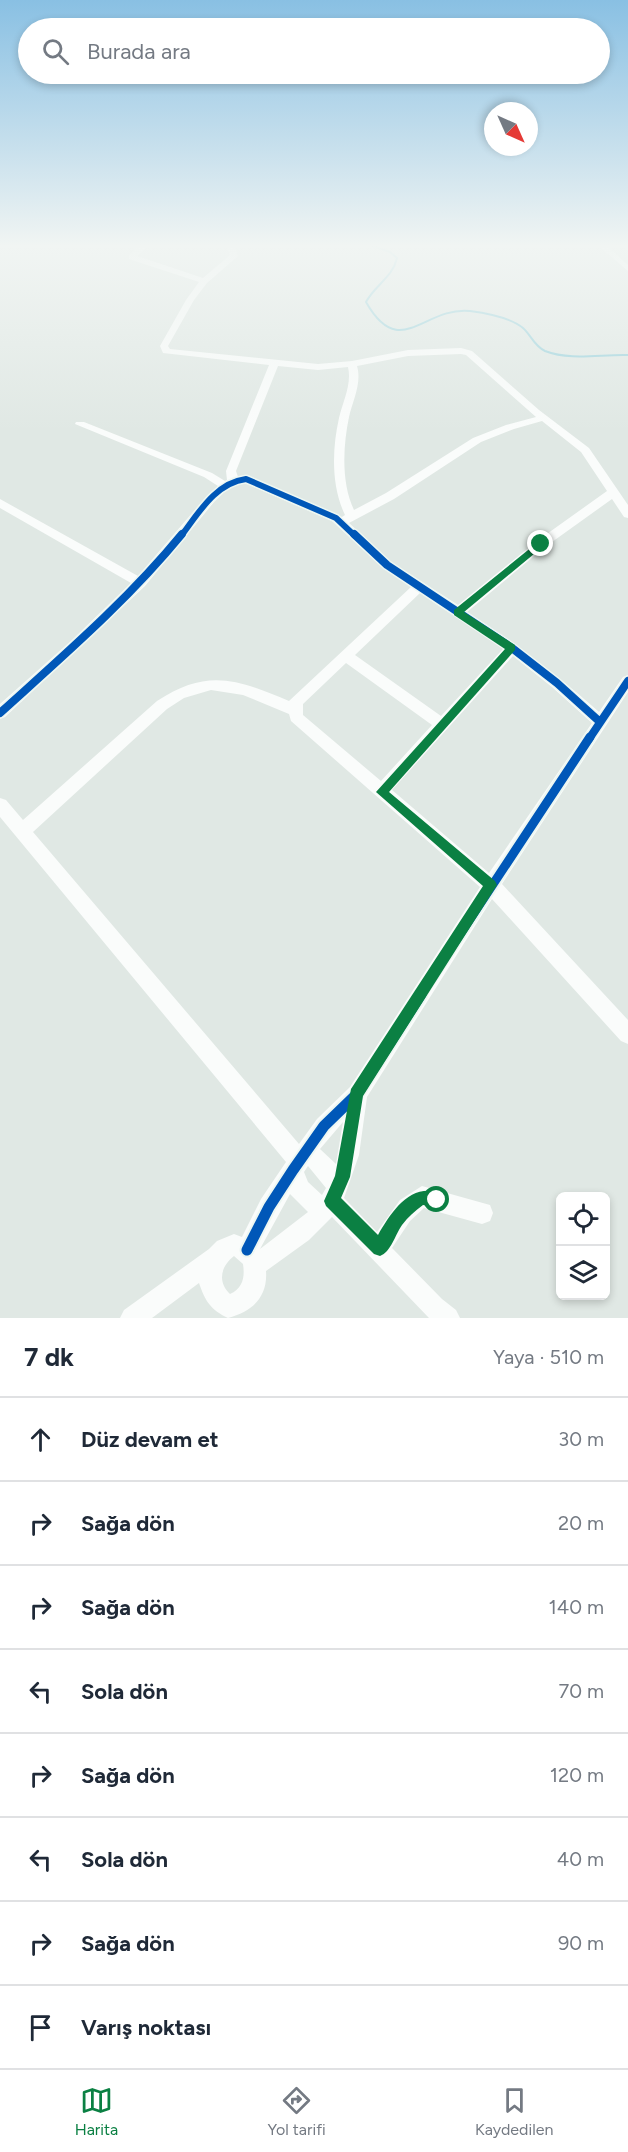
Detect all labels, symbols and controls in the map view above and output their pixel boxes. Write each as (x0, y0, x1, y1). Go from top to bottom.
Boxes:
search box (18, 18, 610, 84)
icon: search (39, 35, 72, 68)
text: Burada ara (87, 38, 191, 65)
north arrow (484, 102, 538, 156)
route end (527, 530, 553, 556)
route start (423, 1186, 449, 1212)
map controls (556, 1192, 610, 1300)
button: locate (556, 1192, 610, 1246)
button: layers (556, 1246, 610, 1300)
text: 7 dk (24, 1341, 74, 1373)
text: Yaya · 510 m (493, 1345, 604, 1369)
icon: ahead (24, 1423, 57, 1456)
text: Düz devam et (81, 1426, 218, 1453)
text: 30 m (558, 1427, 604, 1451)
icon: right (24, 1507, 57, 1540)
text: Sağa dön (81, 1510, 175, 1537)
text: 20 m (558, 1511, 604, 1535)
icon: right (24, 1591, 57, 1624)
text: Sağa dön (81, 1594, 175, 1621)
text: 140 m (549, 1595, 604, 1619)
icon: left (24, 1675, 57, 1708)
text: Sola dön (81, 1678, 168, 1705)
text: 70 m (558, 1679, 604, 1703)
icon: right (24, 1759, 57, 1792)
text: Sağa dön (81, 1762, 175, 1789)
text: 120 m (550, 1763, 604, 1787)
icon: left (24, 1843, 57, 1876)
text: Sola dön (81, 1846, 168, 1873)
text: 40 m (557, 1847, 604, 1871)
icon: right (24, 1927, 57, 1960)
text: Sağa dön (81, 1930, 175, 1957)
text: 90 m (558, 1931, 604, 1955)
icon: arrive (24, 2011, 57, 2044)
text: Varış noktası (81, 2014, 211, 2041)
tab: Harita (75, 2084, 118, 2139)
tab: Yol tarifi (267, 2084, 326, 2139)
tab: Kaydedilen (475, 2084, 553, 2139)

